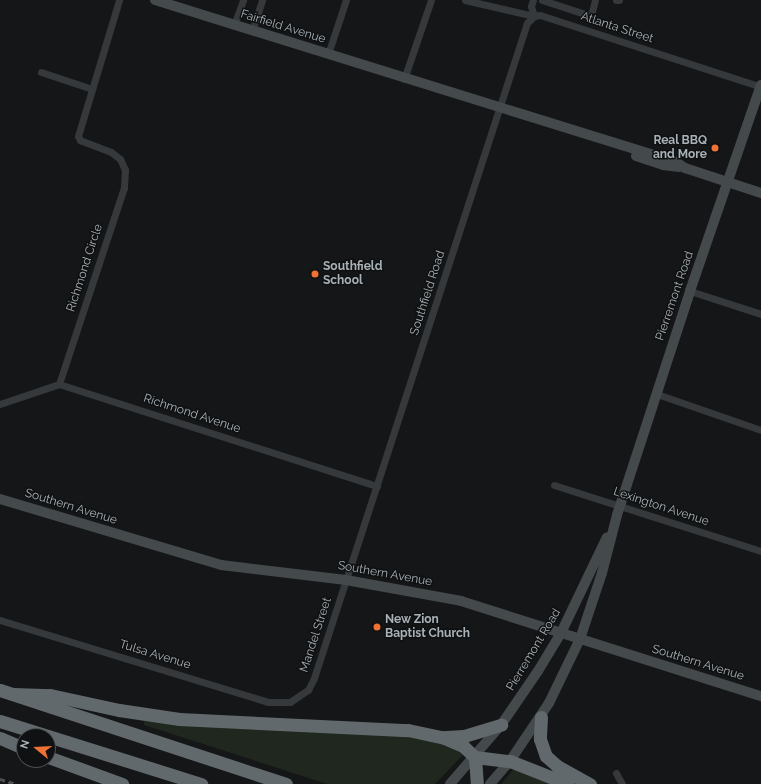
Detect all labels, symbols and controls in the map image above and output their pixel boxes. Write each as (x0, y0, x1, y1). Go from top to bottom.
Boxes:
street label: Fairfield Avenue (239, 7, 327, 47)
street label: Atlanta Street (579, 9, 655, 47)
place label: Real BBQ and More (653, 134, 707, 162)
marker: Real BBQ and More (710, 143, 720, 153)
street label: Richmond Circle (64, 222, 106, 314)
street label: Southfield Road (408, 249, 448, 337)
street label: Pierremont Road (653, 250, 697, 342)
place label: Southfield School (323, 260, 382, 288)
marker: Southfield School (310, 269, 320, 279)
street label: Richmond Avenue (141, 391, 243, 437)
street label: Lexington Avenue (611, 485, 711, 529)
street label: Southern Avenue (23, 486, 119, 528)
street label: Southern Avenue (336, 559, 434, 589)
street label: Mandel Street (297, 596, 335, 674)
street label: Pierremont Road (504, 606, 564, 694)
place label: New Zion Baptist Church (385, 613, 470, 641)
marker: New Zion Baptist Church (372, 622, 382, 632)
street label: Tulsa Avenue (117, 637, 193, 673)
street label: Southern Avenue (650, 642, 746, 684)
north arrow (16, 728, 56, 768)
text: N (18, 738, 33, 750)

